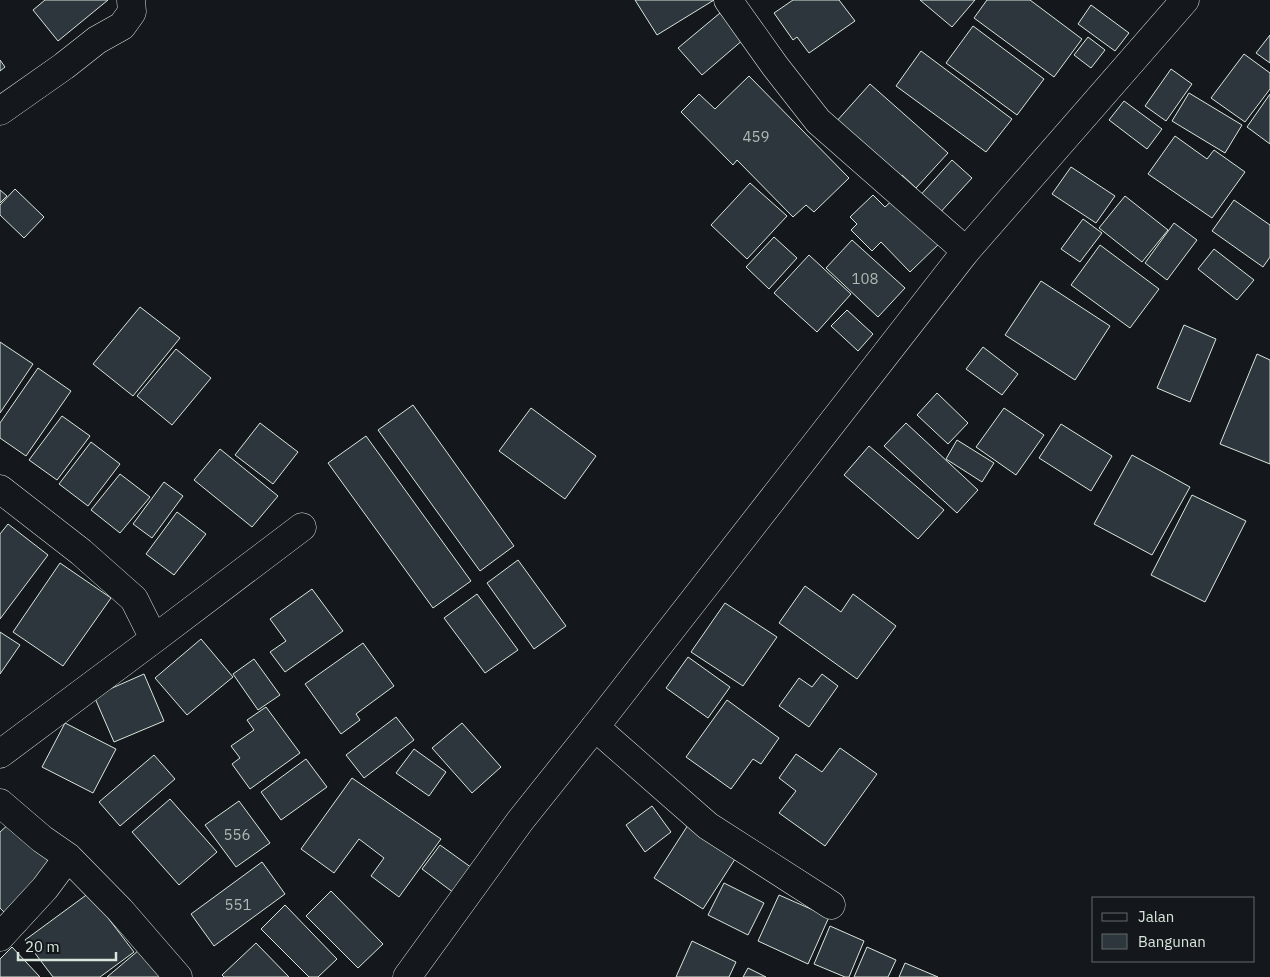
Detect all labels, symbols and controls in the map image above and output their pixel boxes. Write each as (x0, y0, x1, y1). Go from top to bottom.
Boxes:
house number: 459 (742, 127, 770, 146)
house number: 108 (851, 269, 879, 288)
house number: 556 (223, 825, 251, 844)
house number: 551 (224, 895, 252, 914)
legend (1092, 897, 1255, 962)
text: Jalan (1138, 907, 1174, 926)
scale bar (18, 930, 115, 962)
text: Bangunan (1138, 932, 1206, 951)
text: 20 m (25, 937, 60, 956)

